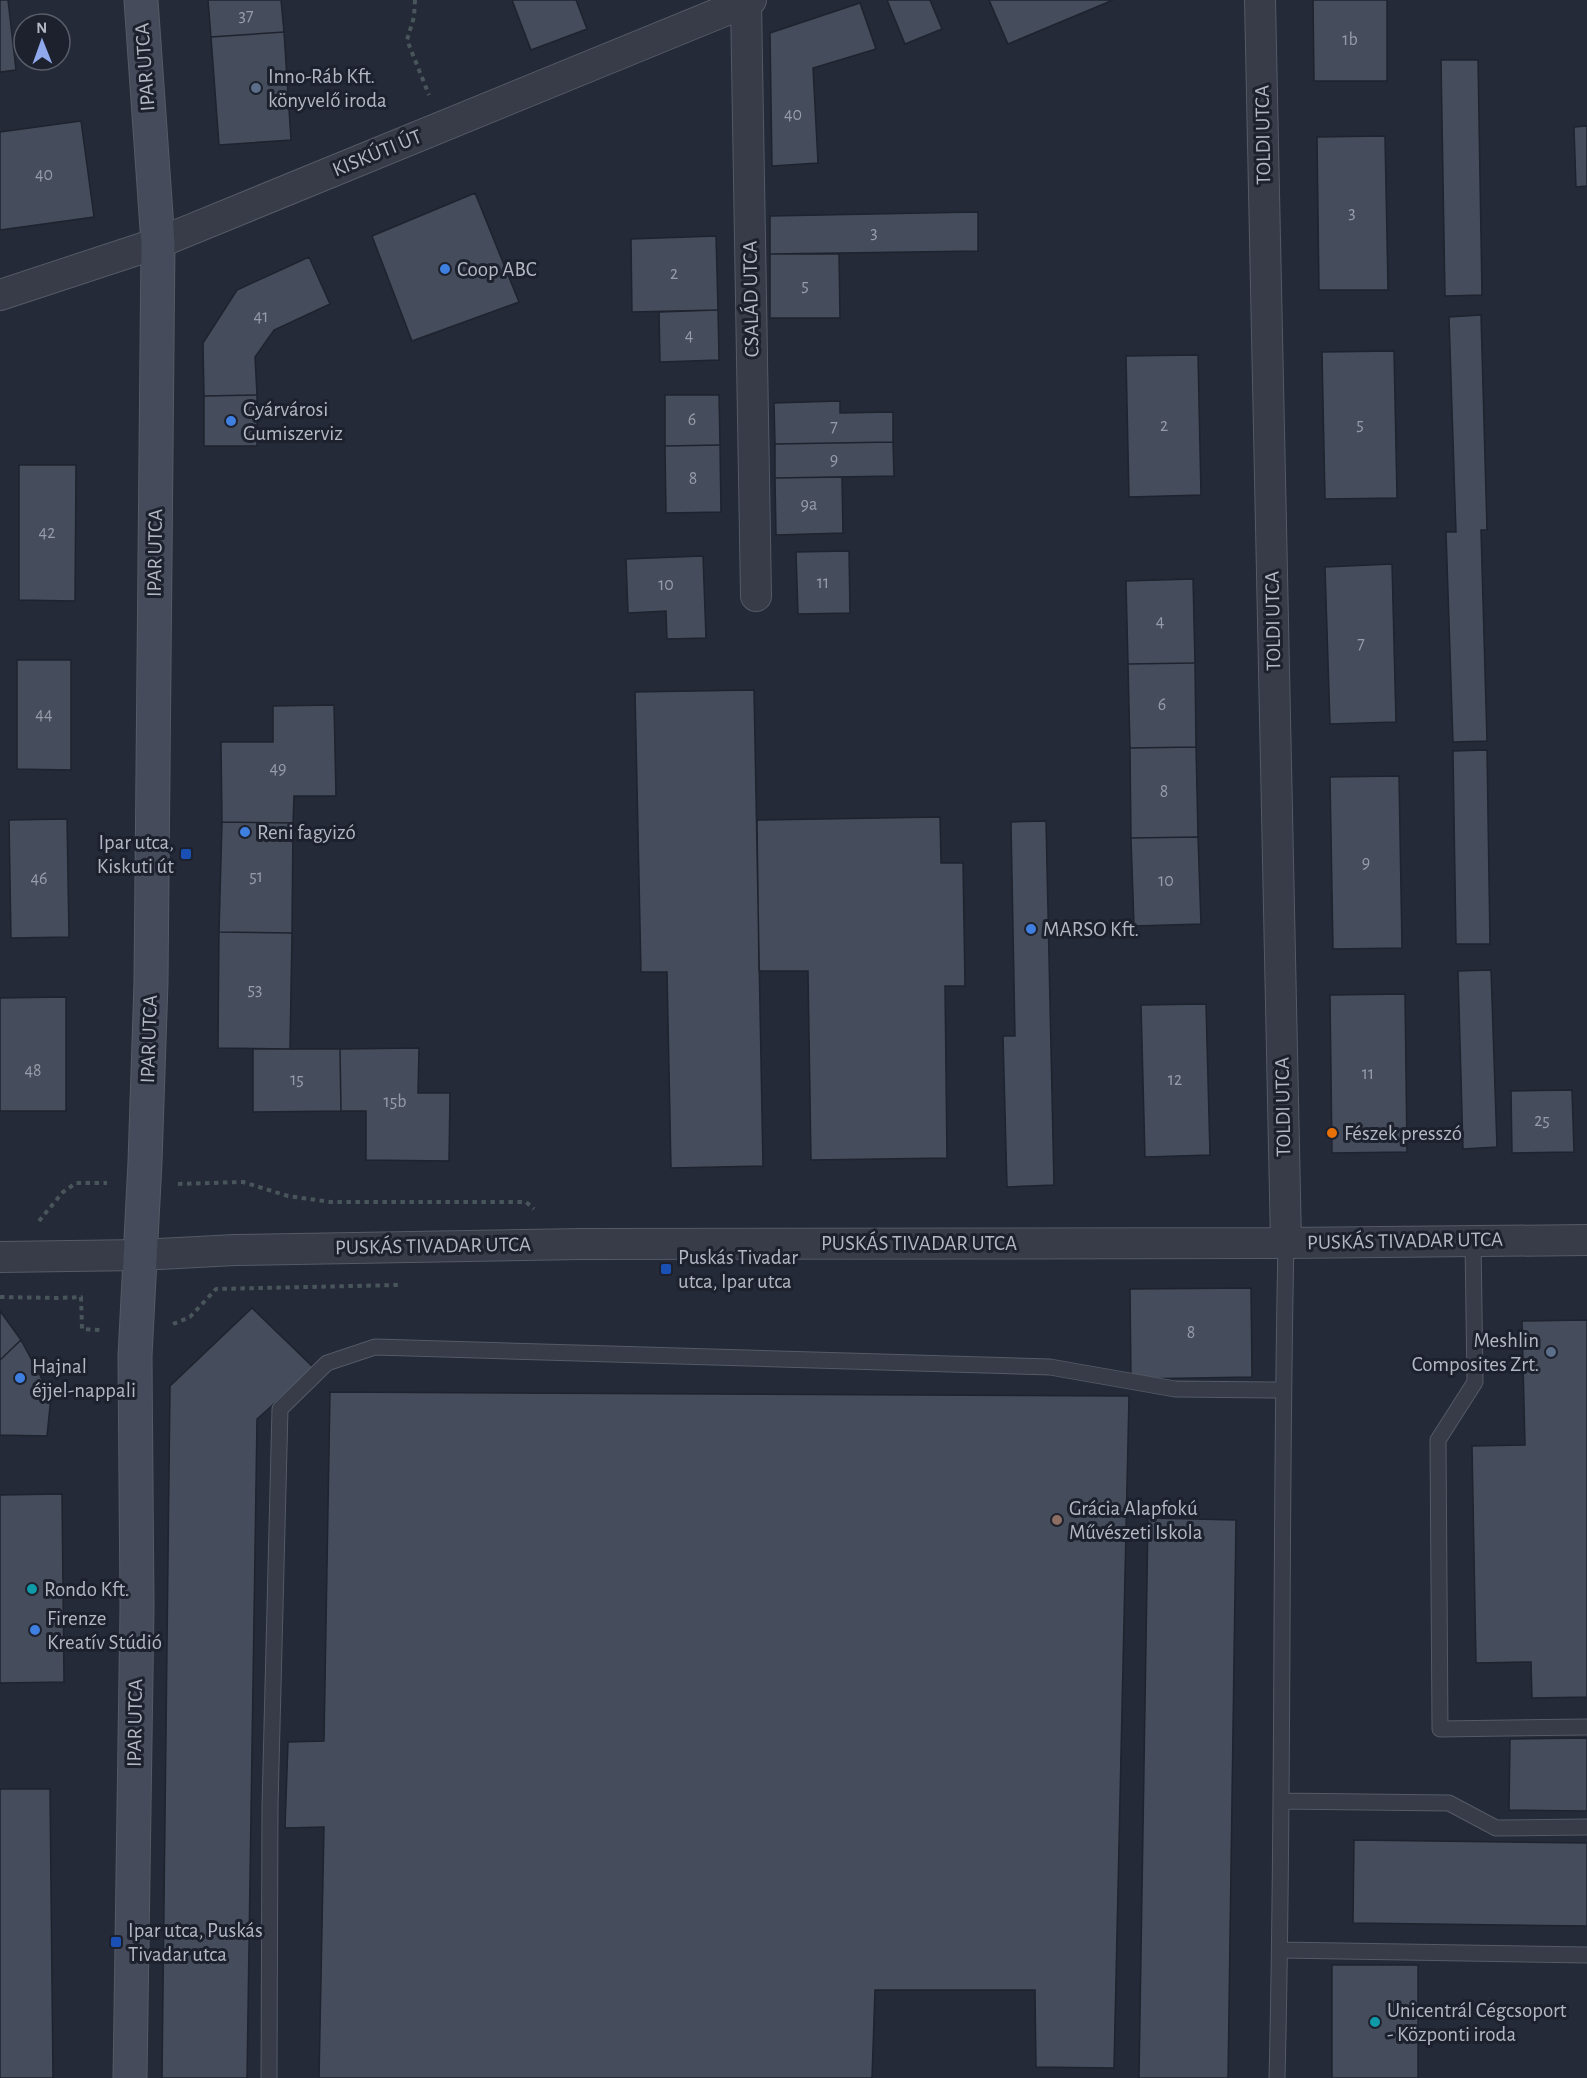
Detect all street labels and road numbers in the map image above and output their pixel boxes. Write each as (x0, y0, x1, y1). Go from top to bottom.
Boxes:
street label: IPAR UTCA (131, 22, 159, 112)
street label: TOLDI UTCA (1252, 85, 1274, 185)
street label: KISKÚTI ÚT (329, 124, 425, 180)
street label: CSALÁD UTCA (737, 241, 763, 357)
street label: IPAR UTCA (144, 509, 166, 597)
street label: TOLDI UTCA (1262, 571, 1284, 671)
street label: IPAR UTCA (137, 994, 161, 1084)
street label: TOLDI UTCA (1272, 1057, 1294, 1157)
street label: PUSKÁS TIVADAR UTCA (1307, 1227, 1503, 1253)
street label: PUSKÁS TIVADAR UTCA (821, 1231, 1017, 1254)
street label: PUSKÁS TIVADAR UTCA (335, 1232, 531, 1258)
street label: IPAR UTCA (124, 1679, 146, 1767)

